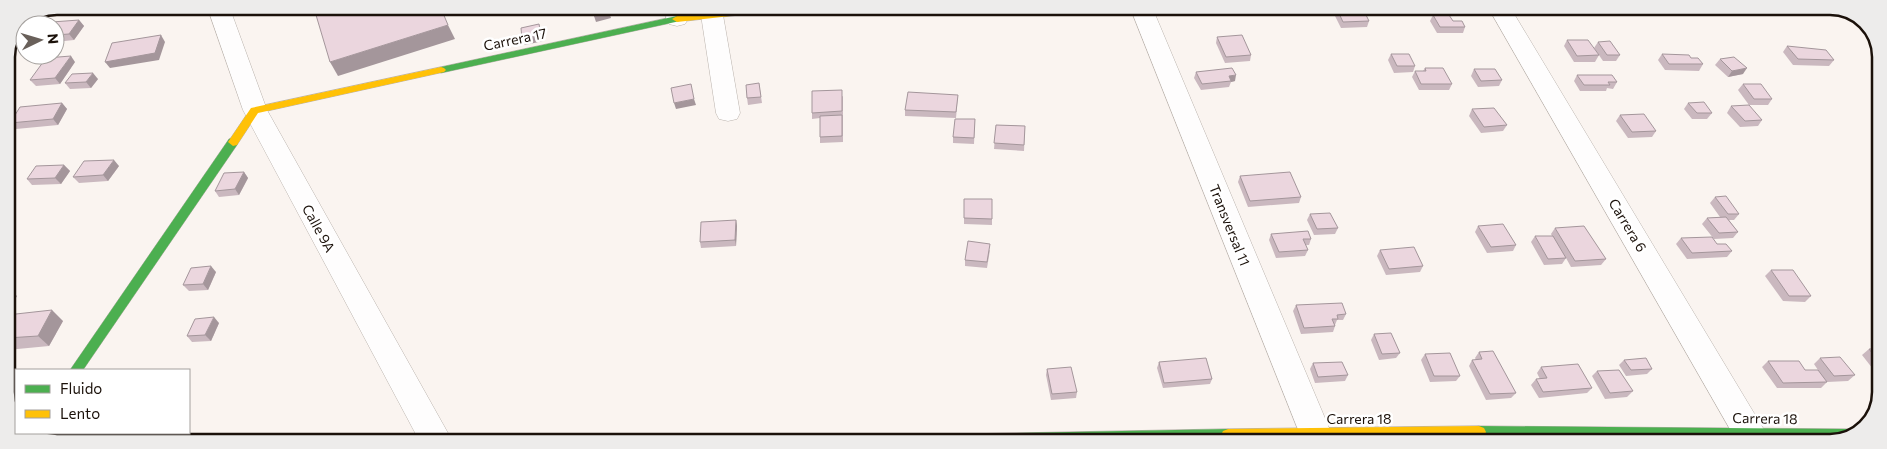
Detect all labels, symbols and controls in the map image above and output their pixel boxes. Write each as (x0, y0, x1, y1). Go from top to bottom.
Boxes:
north arrow (15, 15, 65, 65)
street label: Carrera 17 (482, 24, 548, 54)
text: N (45, 33, 62, 45)
street label: Transversal 11 (1206, 182, 1254, 268)
street label: Carrera 6 (1605, 195, 1651, 255)
street label: Calle 9A (299, 201, 339, 255)
legend (15, 369, 190, 434)
text: Fluido (60, 379, 102, 397)
text: Lento (60, 404, 100, 422)
street label: Carrera 18 (1732, 409, 1798, 427)
street label: Carrera 18 (1326, 410, 1392, 427)

